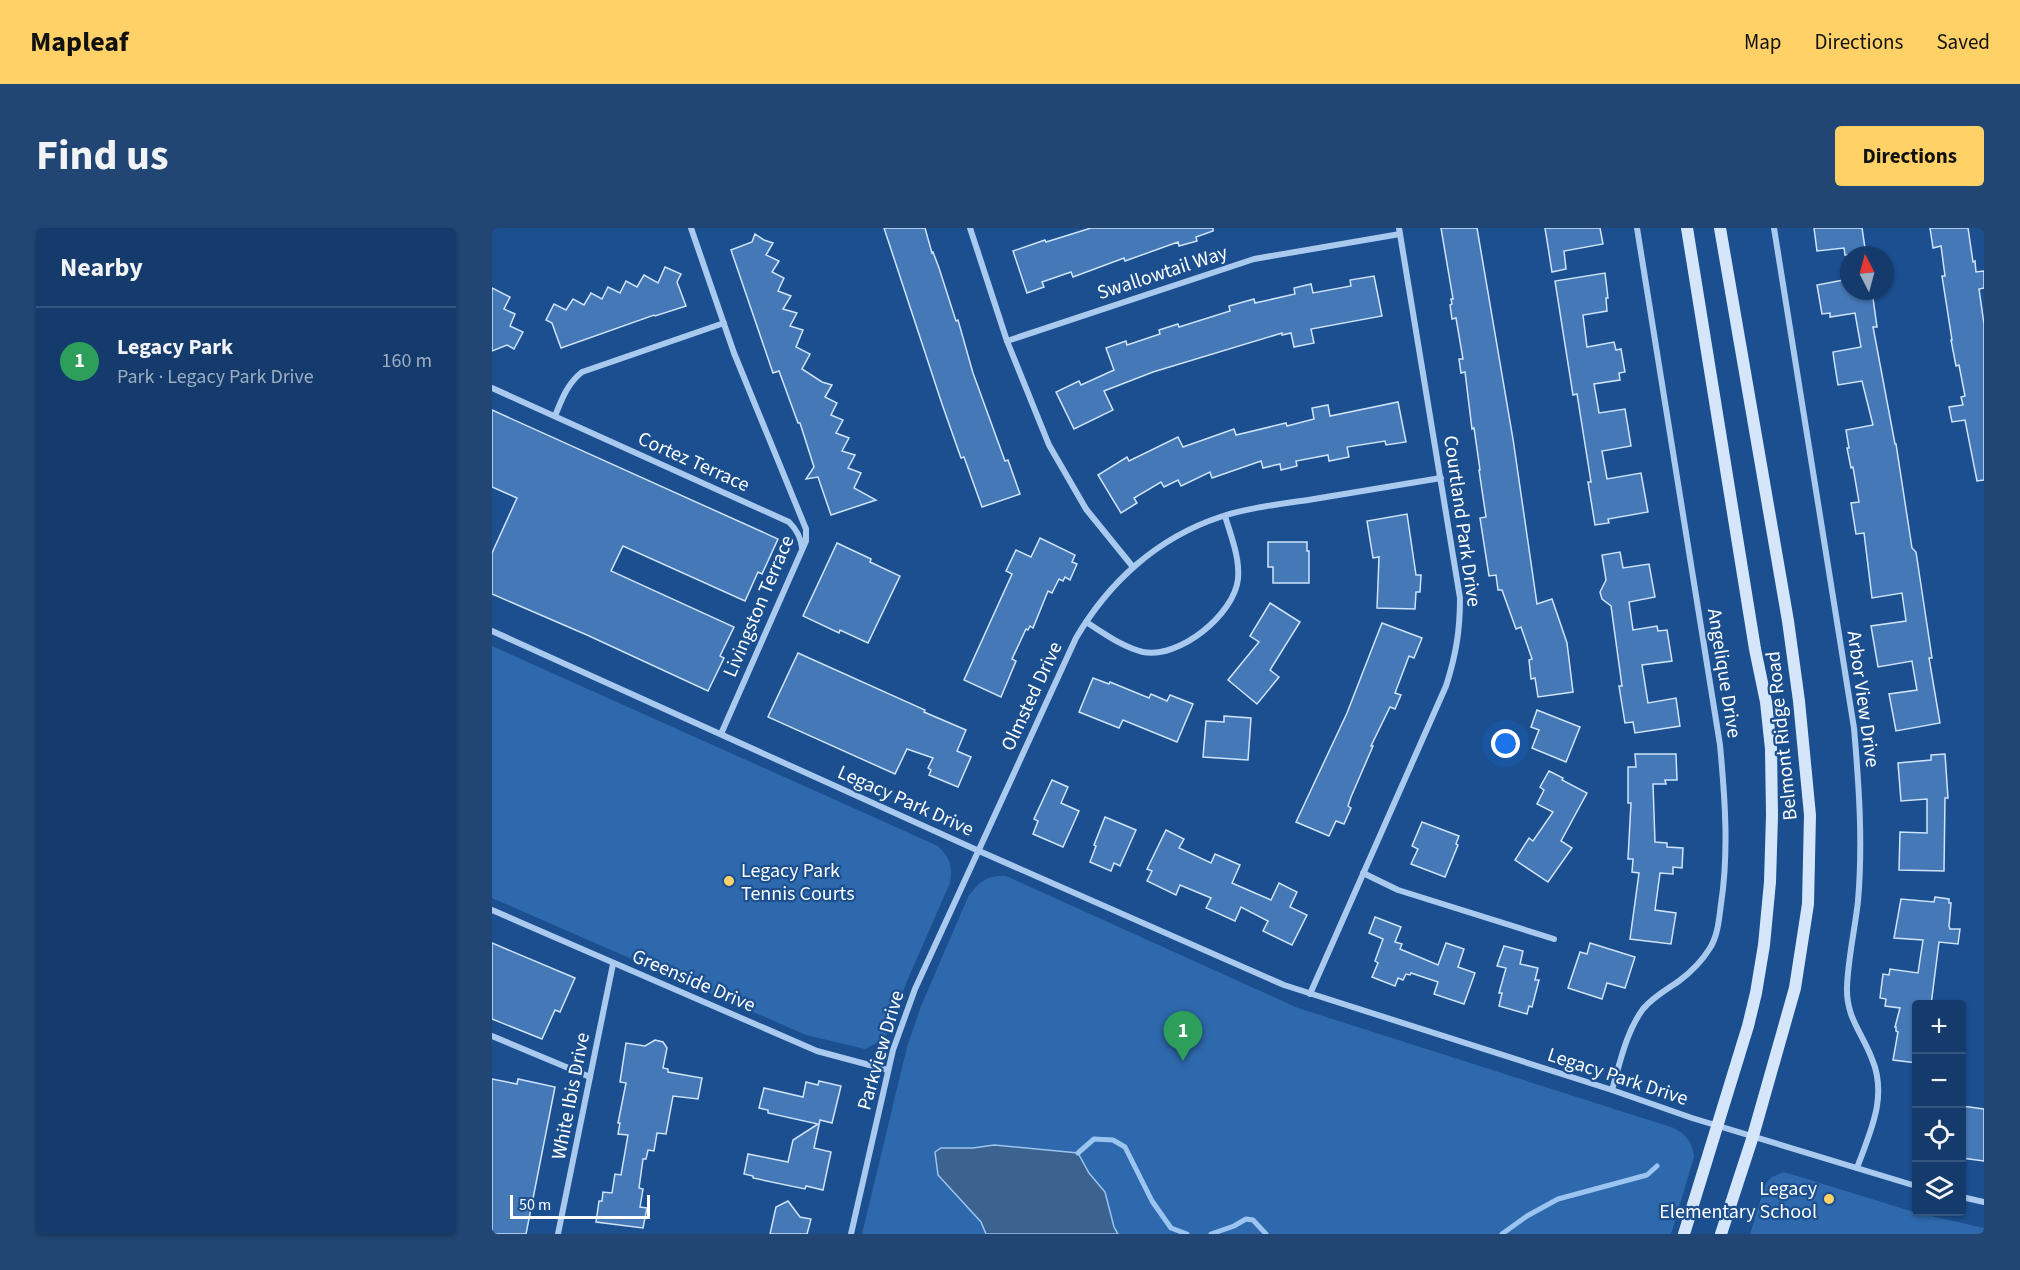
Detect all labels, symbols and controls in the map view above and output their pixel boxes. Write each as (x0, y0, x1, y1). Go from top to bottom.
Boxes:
text: Mapleaf (30, 22, 129, 62)
text: Map (1744, 27, 1782, 57)
text: Directions (1815, 27, 1903, 57)
text: Saved (1936, 27, 1990, 57)
text: Find us (36, 126, 169, 186)
button: Directions (1835, 126, 1984, 186)
street label: Swallowtail Way (1094, 238, 1232, 307)
north arrow (1840, 246, 1894, 300)
text: Nearby (60, 249, 143, 286)
text: Legacy Park (117, 331, 233, 363)
text: 1 (74, 347, 85, 375)
text: 160 m (382, 347, 432, 375)
text: Park · Legacy Park Drive (117, 363, 314, 391)
street label: Cortez Terrace (633, 425, 754, 499)
street label: Courtland Park Drive (1436, 434, 1488, 609)
street label: Livingston Terrace (716, 531, 801, 682)
street label: Angelique Drive (1700, 606, 1748, 740)
street label: Arbor View Drive (1840, 629, 1886, 769)
street label: Olmsted Drive (994, 637, 1070, 756)
street label: Belmont Ridge Road (1759, 650, 1805, 822)
your location (1491, 729, 1520, 758)
street label: Legacy Park Drive (833, 758, 978, 844)
place label: Legacy Park Tennis Courts (741, 857, 855, 908)
marker: Legacy Park Tennis Courts (722, 874, 736, 888)
street label: Greenside Drive (628, 942, 760, 1020)
street label: Parkview Drive (850, 987, 911, 1113)
map controls (1912, 1000, 1966, 1216)
button: + (1912, 1000, 1966, 1054)
pin: 1 (1164, 1012, 1202, 1061)
street label: White Ibis Drive (545, 1030, 597, 1162)
street label: Legacy Park Drive (1544, 1041, 1692, 1113)
button: − (1912, 1054, 1966, 1108)
button: locate (1912, 1108, 1966, 1162)
button: layers (1912, 1162, 1966, 1216)
place label: Legacy Elementary School (1659, 1175, 1818, 1226)
scale bar (510, 1192, 650, 1220)
marker: Legacy Elementary School (1822, 1192, 1836, 1206)
text: 50 m (519, 1194, 551, 1216)

